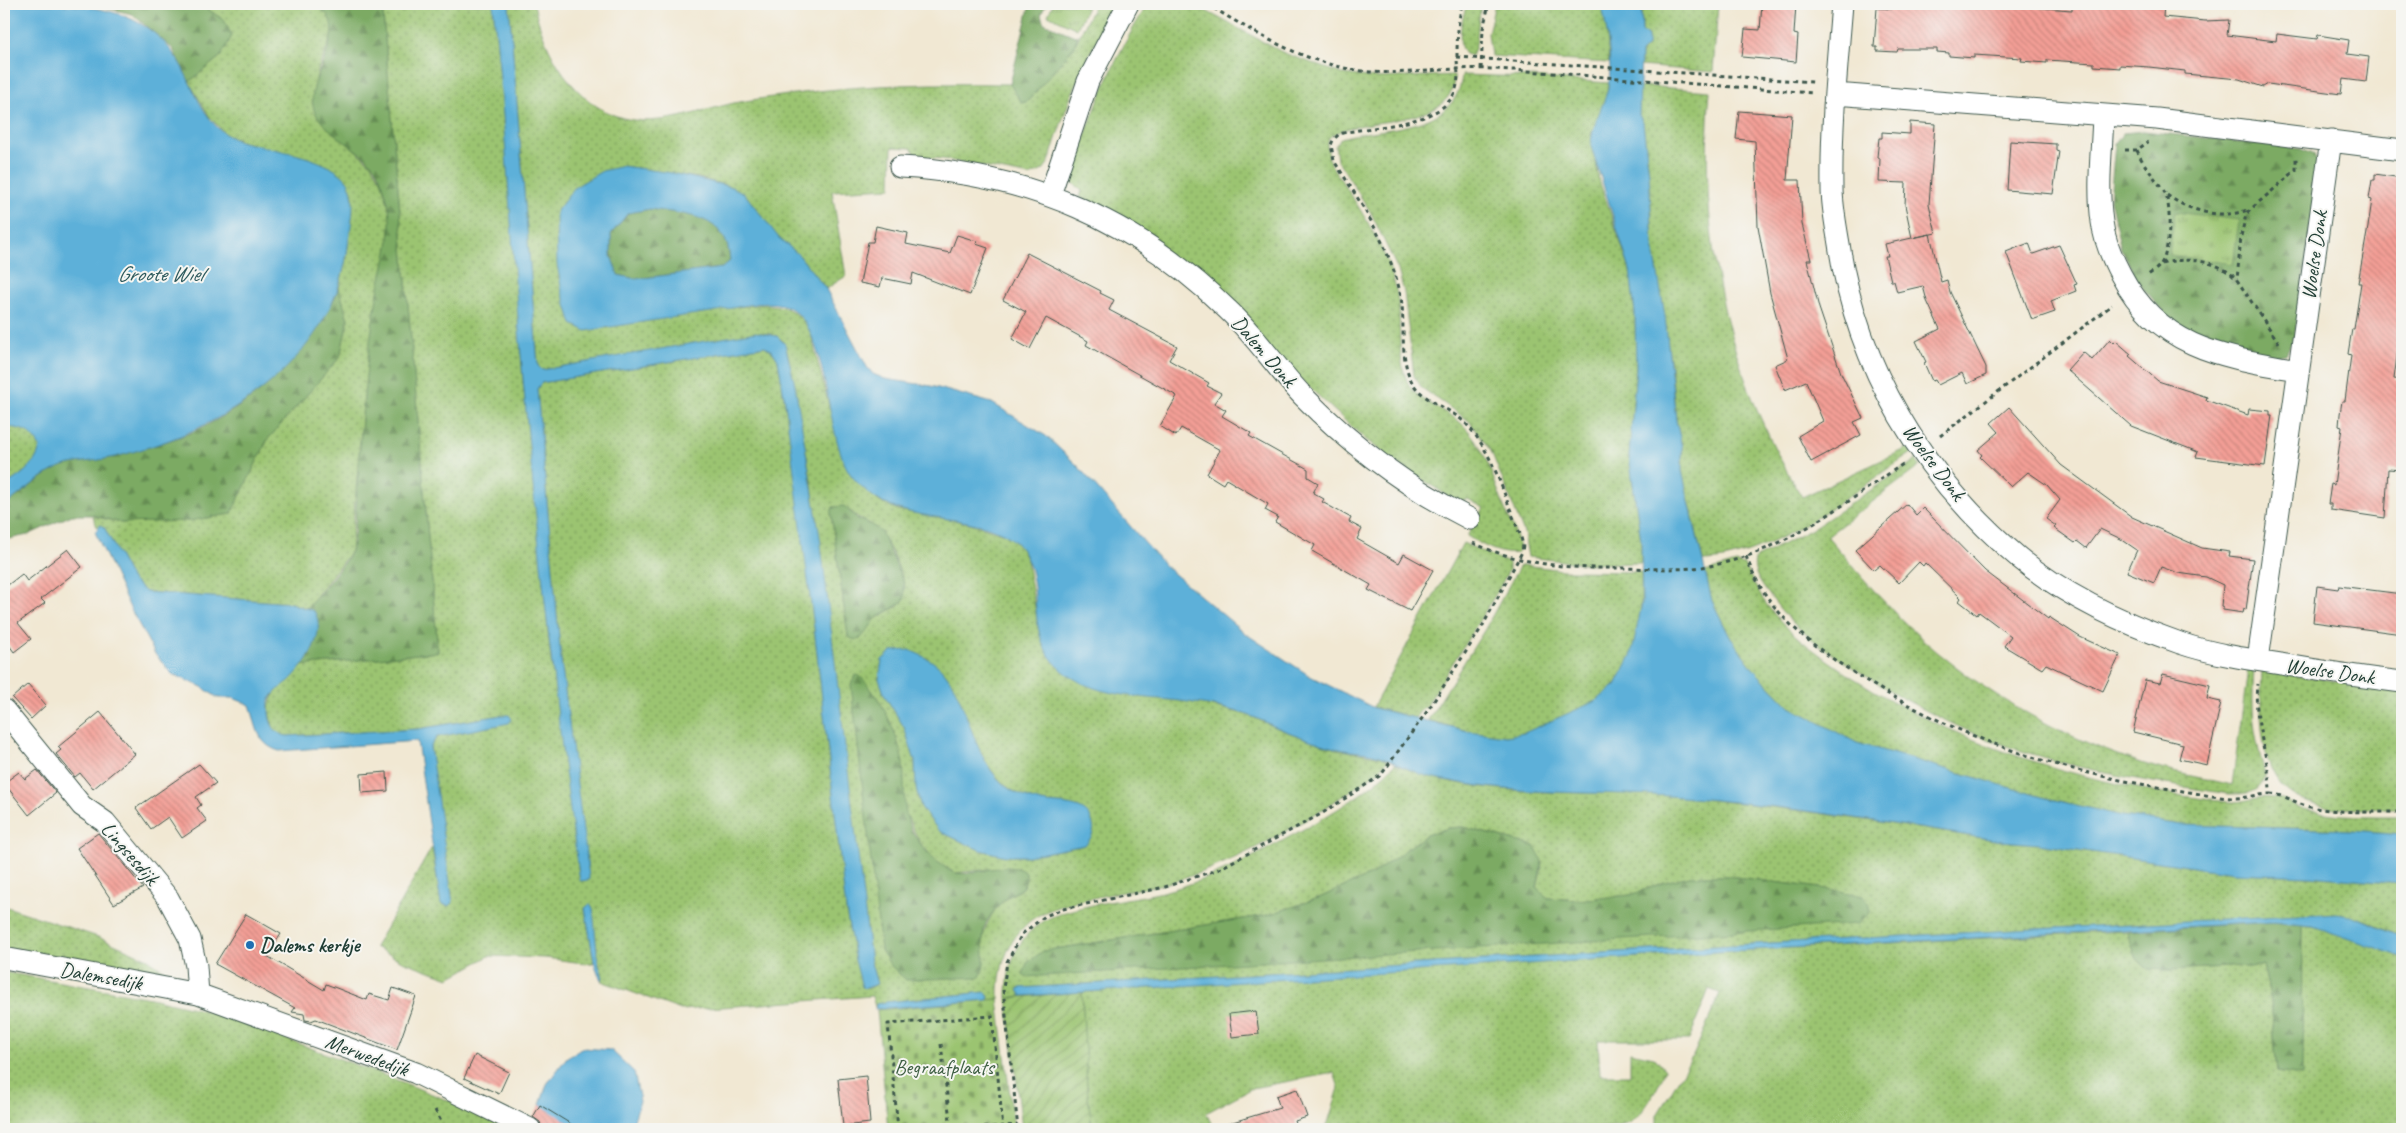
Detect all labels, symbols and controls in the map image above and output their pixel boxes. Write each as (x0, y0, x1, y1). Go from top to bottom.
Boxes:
street label: Woelse Donk (2295, 207, 2333, 301)
water label: Groote Wiel (117, 260, 210, 288)
street label: Dalem Donk (1226, 310, 1304, 394)
street label: Woelse Donk (1897, 419, 1973, 507)
street label: Woelse Donk (2284, 652, 2378, 690)
street label: Lingsesdijk (95, 816, 166, 892)
place label: Dalems kerkje (260, 932, 361, 958)
marker: Dalems kerkje (244, 939, 256, 951)
street label: Dalemsedijk (58, 956, 145, 996)
street label: Merwededijk (322, 1028, 413, 1082)
park label: Begraafplaats (894, 1054, 995, 1080)

